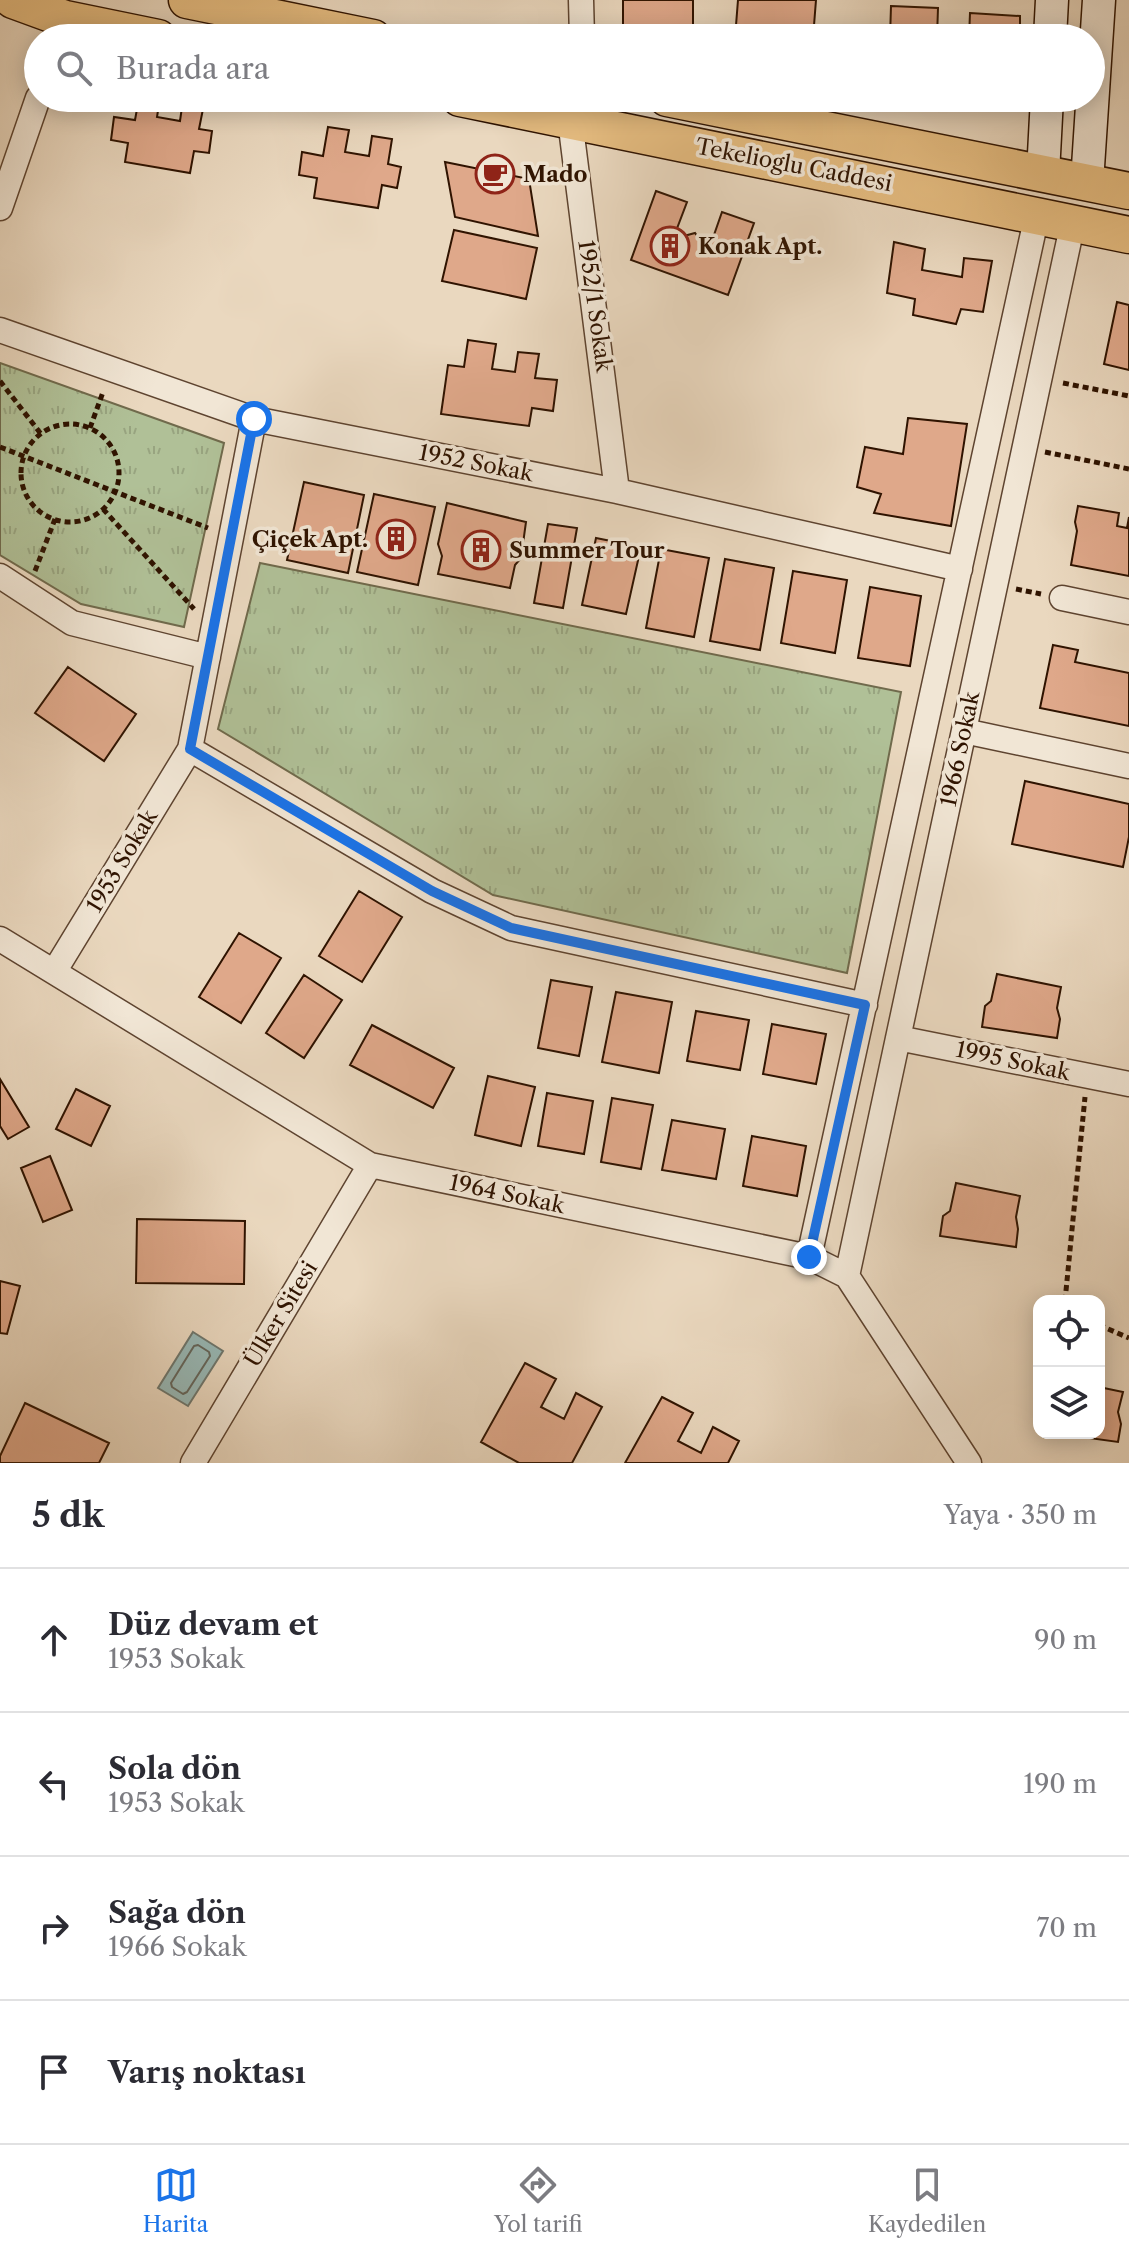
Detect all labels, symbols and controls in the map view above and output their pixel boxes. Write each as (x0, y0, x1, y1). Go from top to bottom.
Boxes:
search box (24, 24, 1105, 112)
icon: search (52, 46, 96, 90)
text: Burada ara (116, 50, 270, 87)
street label: Tekelioglu Caddesi (694, 133, 895, 197)
cafe icon: Mado (474, 153, 516, 195)
place label: Mado (523, 161, 588, 188)
building icon: Konak Apt. (649, 225, 691, 267)
place label: Konak Apt. (698, 233, 822, 260)
street label: 1952/1 Sokak (572, 238, 618, 375)
route start (236, 401, 272, 437)
street label: 1952 Sokak (417, 439, 537, 488)
building icon: Çiçek Apt. (375, 518, 417, 560)
place label: Çiçek Apt. (252, 526, 368, 553)
building icon: Summer Tour (460, 529, 502, 571)
place label: Summer Tour (509, 537, 665, 564)
street label: 1966 Sokak (935, 688, 986, 809)
street label: 1953 Sokak (81, 804, 164, 917)
street label: 1995 Sokak (953, 1036, 1074, 1087)
street label: 1964 Sokak (447, 1169, 568, 1220)
route end (791, 1239, 827, 1275)
street label: Ülker Sitesi (239, 1256, 323, 1372)
map controls (1033, 1295, 1105, 1439)
button: locate (1033, 1295, 1105, 1367)
button: layers (1033, 1367, 1105, 1439)
text: 5 dk (32, 1494, 104, 1536)
text: Yaya · 350 m (944, 1499, 1097, 1531)
text: Düz devam et (108, 1606, 318, 1643)
icon: ahead (32, 1618, 76, 1662)
text: 90 m (1034, 1624, 1097, 1656)
text: 1953 Sokak (108, 1643, 244, 1675)
text: Sola dön (108, 1750, 241, 1787)
icon: left (32, 1762, 76, 1806)
text: 190 m (1023, 1768, 1097, 1800)
text: 1953 Sokak (108, 1787, 244, 1819)
text: Sağa dön (108, 1894, 246, 1931)
icon: right (32, 1906, 76, 1950)
text: 70 m (1037, 1912, 1097, 1944)
text: 1966 Sokak (108, 1931, 246, 1963)
icon: arrive (32, 2050, 76, 2094)
text: Varış noktası (108, 2054, 306, 2091)
tab: Harita (143, 2163, 208, 2238)
tab: Yol tarifi (494, 2163, 582, 2238)
tab: Kaydedilen (868, 2163, 986, 2238)

